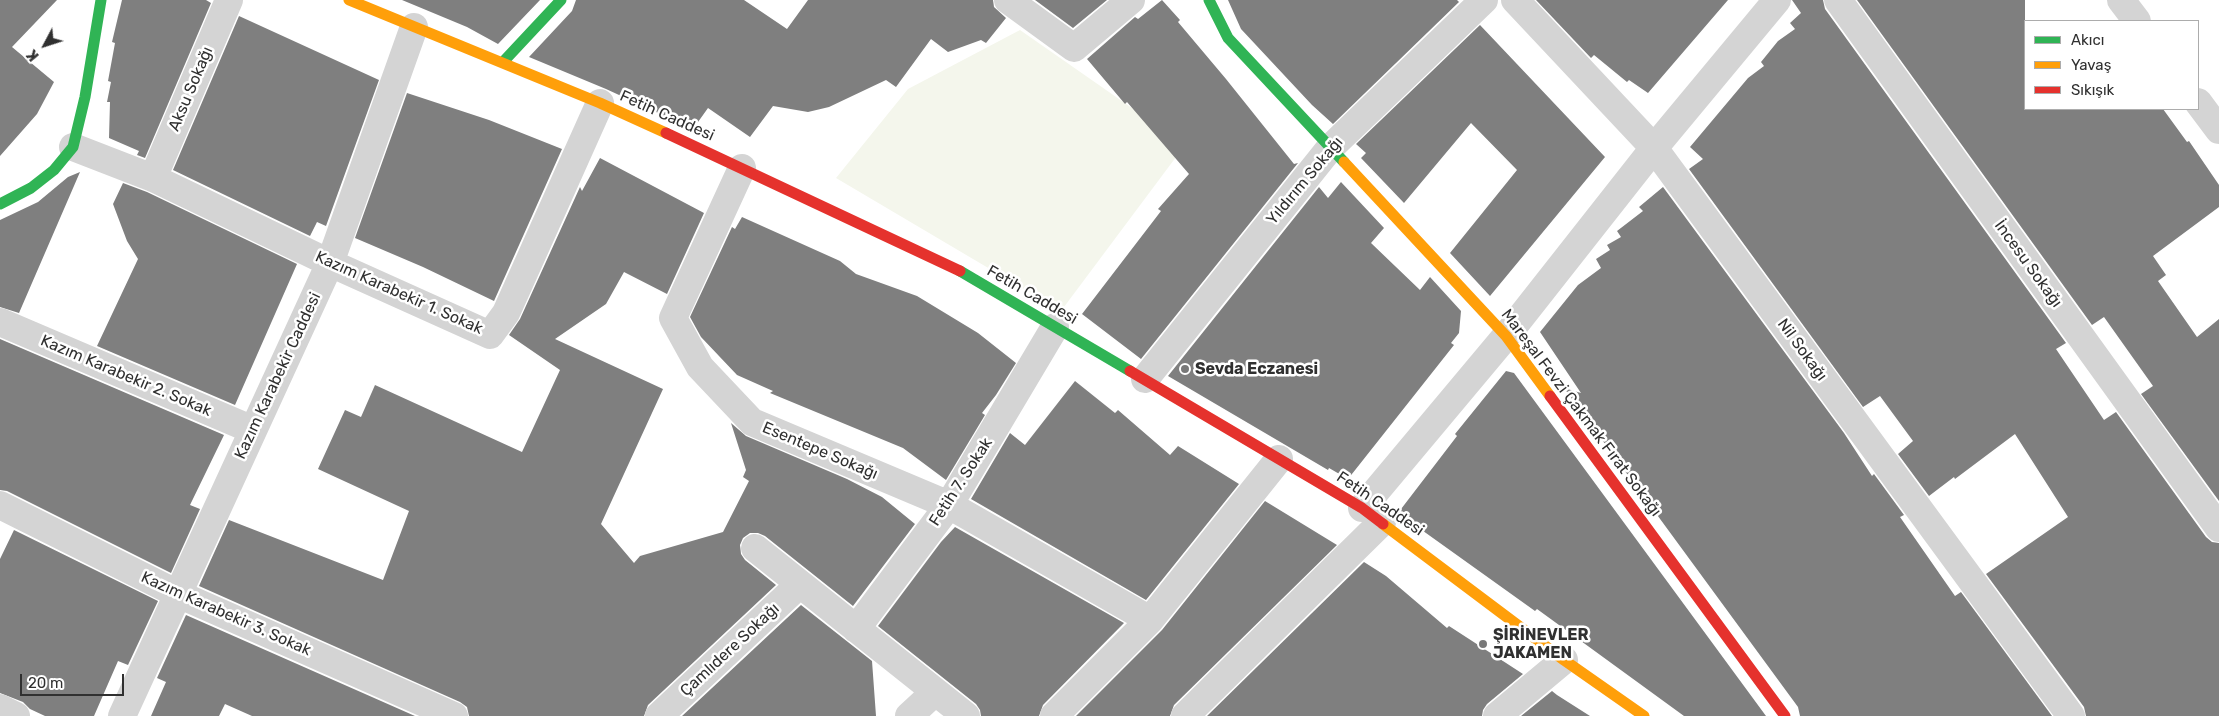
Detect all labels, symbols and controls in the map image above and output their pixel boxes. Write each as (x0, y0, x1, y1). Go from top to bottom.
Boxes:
north arrow (20, 20, 70, 70)
legend (2024, 20, 2199, 110)
text: Akıcı (2071, 31, 2104, 49)
street label: Aksu Sokağı (165, 44, 217, 134)
text: K (24, 46, 43, 64)
text: Yavaş (2071, 56, 2111, 74)
text: Sıkışık (2071, 81, 2114, 99)
street label: Fetih Caddesi (617, 87, 717, 145)
street label: Yıldırım Sokağı (1263, 133, 1347, 229)
street label: İncesu Sokağı (1990, 217, 2066, 311)
street label: Kazım Karabekir 1. Sokak (312, 247, 486, 339)
street label: Fetih Caddesi (983, 261, 1081, 329)
street label: Kazım Karabekir Caddesi (231, 290, 325, 462)
street label: Mareşal Fevzi Çakmak Fırat Sokağı (1497, 306, 1665, 520)
street label: Nil Sokağı (1773, 315, 1831, 385)
street label: Kazım Karabekir 2. Sokak (38, 331, 214, 421)
place label: Sevda Eczanesi (1195, 359, 1318, 379)
marker: Sevda Eczanesi (1179, 363, 1191, 375)
street label: Esentepe Sokağı (759, 418, 881, 484)
street label: Fetih 7. Sokak (925, 434, 997, 530)
street label: Fetih Caddesi (1333, 468, 1427, 540)
street label: Kazım Karabekir 3. Sokak (138, 568, 314, 660)
street label: Çamlıdere Sokağı (677, 599, 783, 701)
place label: ŞİRİNEVLER JAKAMEN (1493, 625, 1589, 663)
marker: ŞİRİNEVLER JAKAMEN (1477, 638, 1489, 650)
scale bar (22, 664, 126, 696)
text: 20 m (28, 674, 63, 692)

